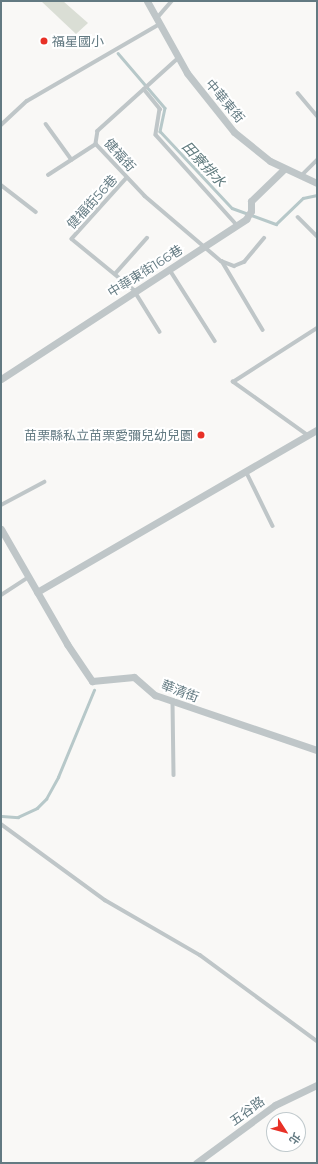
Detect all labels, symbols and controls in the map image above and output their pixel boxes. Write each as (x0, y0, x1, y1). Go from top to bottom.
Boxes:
place label: 福星國小 (52, 33, 104, 49)
marker: 福星國小 (39, 36, 49, 46)
street label: 中華東街 (202, 76, 248, 126)
street label: 健福街 (101, 135, 139, 175)
water label: 田寮排水 (179, 138, 229, 190)
street label: 健福街56巷 (64, 172, 120, 232)
street label: 中華東街166巷 (105, 242, 185, 300)
place label: 苗栗縣私立苗栗愛彌兒幼兒園 (24, 427, 193, 443)
marker: 苗栗縣私立苗栗愛彌兒幼兒園 (196, 430, 206, 440)
street label: 華清街 (159, 677, 201, 705)
street label: 五谷路 (227, 1093, 267, 1129)
north arrow (266, 1112, 306, 1152)
text: 北 (286, 1130, 304, 1147)

